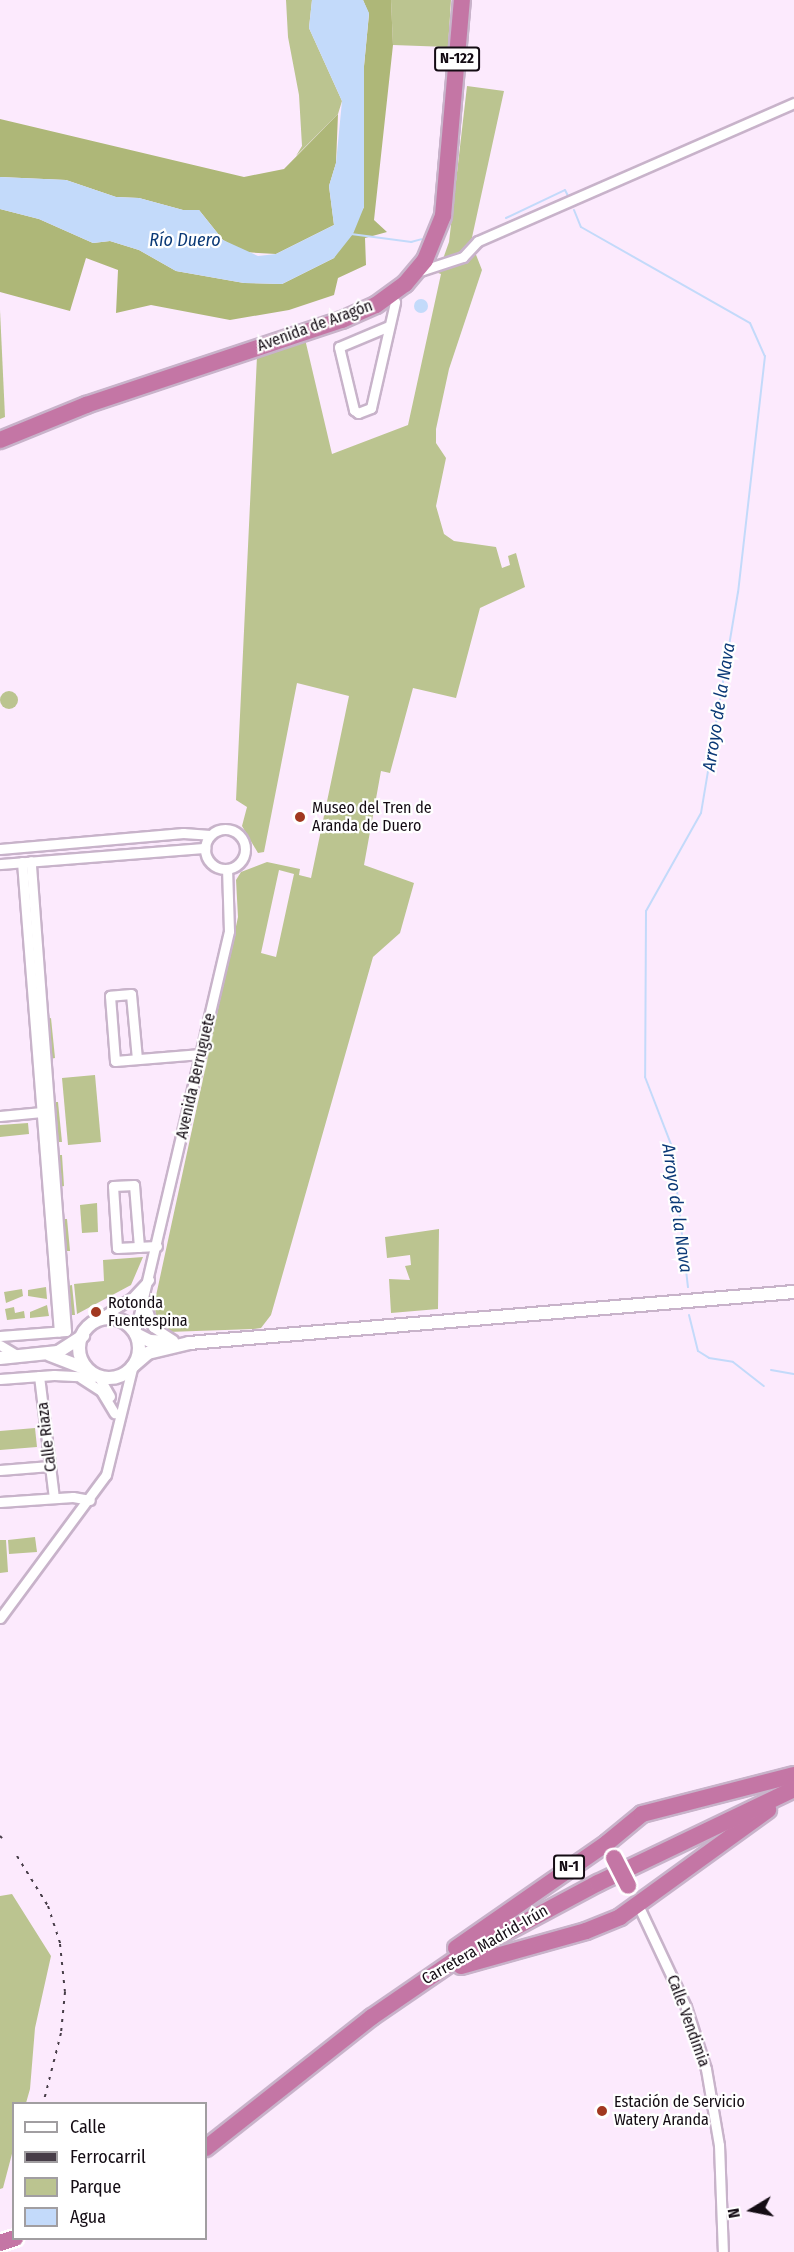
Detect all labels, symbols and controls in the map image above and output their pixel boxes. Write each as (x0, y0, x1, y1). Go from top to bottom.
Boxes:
road number: N-122 (433, 47, 481, 71)
water label: Río Duero (149, 229, 221, 251)
street label: Avenida de Aragón (255, 296, 375, 356)
water label: Arroyo de la Nava (698, 641, 740, 773)
place label: Museo del Tren de Aranda de Duero (312, 798, 432, 836)
marker: Museo del Tren de Aranda de Duero (293, 810, 307, 824)
street label: Avenida Berruguete (172, 1011, 220, 1141)
water label: Arroyo de la Nava (657, 1142, 697, 1274)
place label: Rotonda Fuentespina (108, 1293, 188, 1331)
marker: Rotonda Fuentespina (89, 1305, 103, 1319)
street label: Calle Riaza (33, 1401, 61, 1473)
road number: N-1 (552, 1855, 586, 1879)
street label: Carretera Madrid-Irún (419, 1901, 551, 1989)
street label: Calle Vendimia (662, 1972, 714, 2070)
place label: Estación de Servicio Watery Aranda (614, 2092, 745, 2130)
legend (12, 2102, 207, 2240)
marker: Estación de Servicio Watery Aranda (595, 2104, 609, 2118)
text: Calle (70, 2116, 106, 2138)
text: Ferrocarril (70, 2146, 146, 2168)
text: Parque (70, 2176, 121, 2198)
north arrow (722, 2180, 782, 2240)
text: Agua (70, 2206, 106, 2228)
text: N (724, 2207, 744, 2220)

